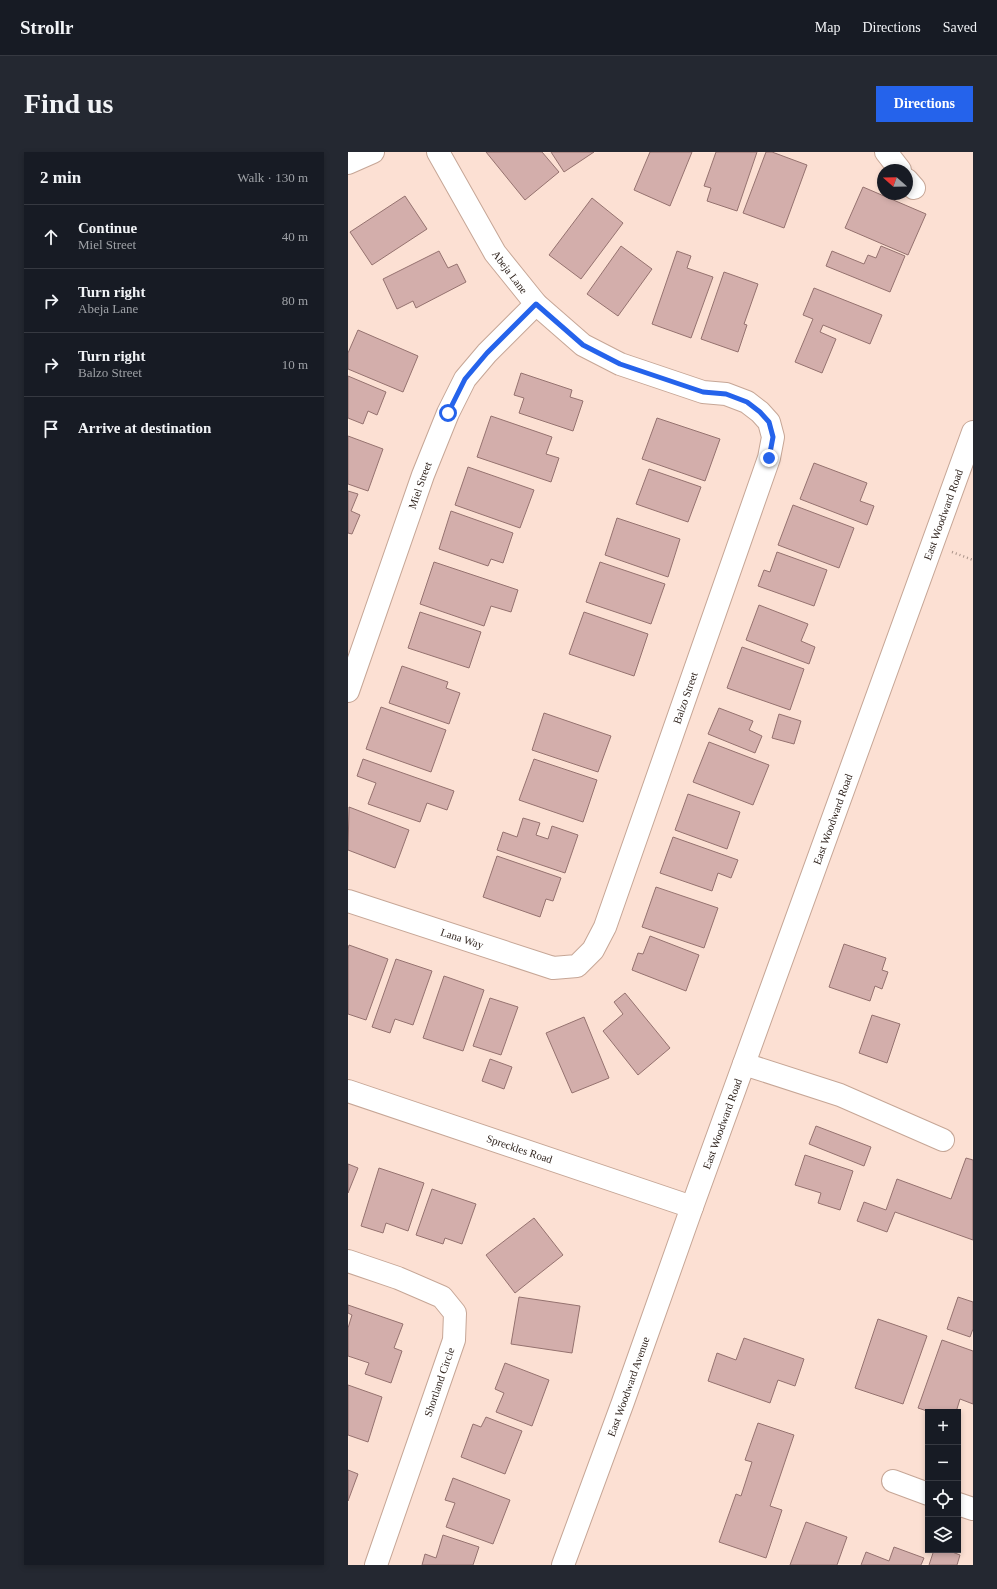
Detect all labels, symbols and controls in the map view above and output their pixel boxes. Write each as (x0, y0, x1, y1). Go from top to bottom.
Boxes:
text: Strollr (20, 17, 73, 38)
text: Map (815, 20, 840, 35)
text: Directions (862, 20, 921, 35)
text: Saved (943, 20, 977, 35)
button: Directions (876, 86, 973, 122)
text: Find us (24, 88, 114, 119)
north arrow (877, 164, 913, 200)
text: 2 min (40, 168, 81, 187)
text: Walk · 130 m (237, 170, 308, 185)
text: Continue (78, 220, 137, 236)
icon: ahead (40, 226, 62, 248)
text: 40 m (282, 229, 308, 244)
text: Miel Street (78, 237, 136, 252)
street label: Abeja Lane (490, 248, 530, 296)
text: Turn right (78, 284, 145, 300)
icon: right (40, 290, 62, 312)
text: 80 m (282, 293, 308, 308)
text: Abeja Lane (78, 301, 138, 316)
text: Turn right (78, 348, 145, 364)
icon: right (40, 354, 62, 376)
text: 10 m (282, 357, 308, 372)
text: Balzo Street (78, 365, 142, 380)
route start (439, 404, 457, 422)
icon: arrive (40, 418, 62, 440)
text: Arrive at destination (78, 420, 211, 436)
route end (760, 449, 778, 467)
street label: Miel Street (406, 460, 434, 510)
street label: East Woodward Road (921, 467, 965, 562)
street label: Balzo Street (671, 670, 700, 725)
street label: East Woodward Road (811, 772, 855, 866)
street label: Lana Way (439, 926, 486, 951)
street label: East Woodward Road (700, 1076, 744, 1171)
street label: Spreckles Road (485, 1132, 554, 1166)
street label: East Woodward Avenue (605, 1335, 652, 1438)
street label: Shortland Circle (422, 1346, 456, 1418)
map controls (925, 1409, 961, 1553)
button: + (925, 1409, 961, 1445)
button: − (925, 1445, 961, 1481)
button: locate (925, 1481, 961, 1517)
button: layers (925, 1517, 961, 1553)

